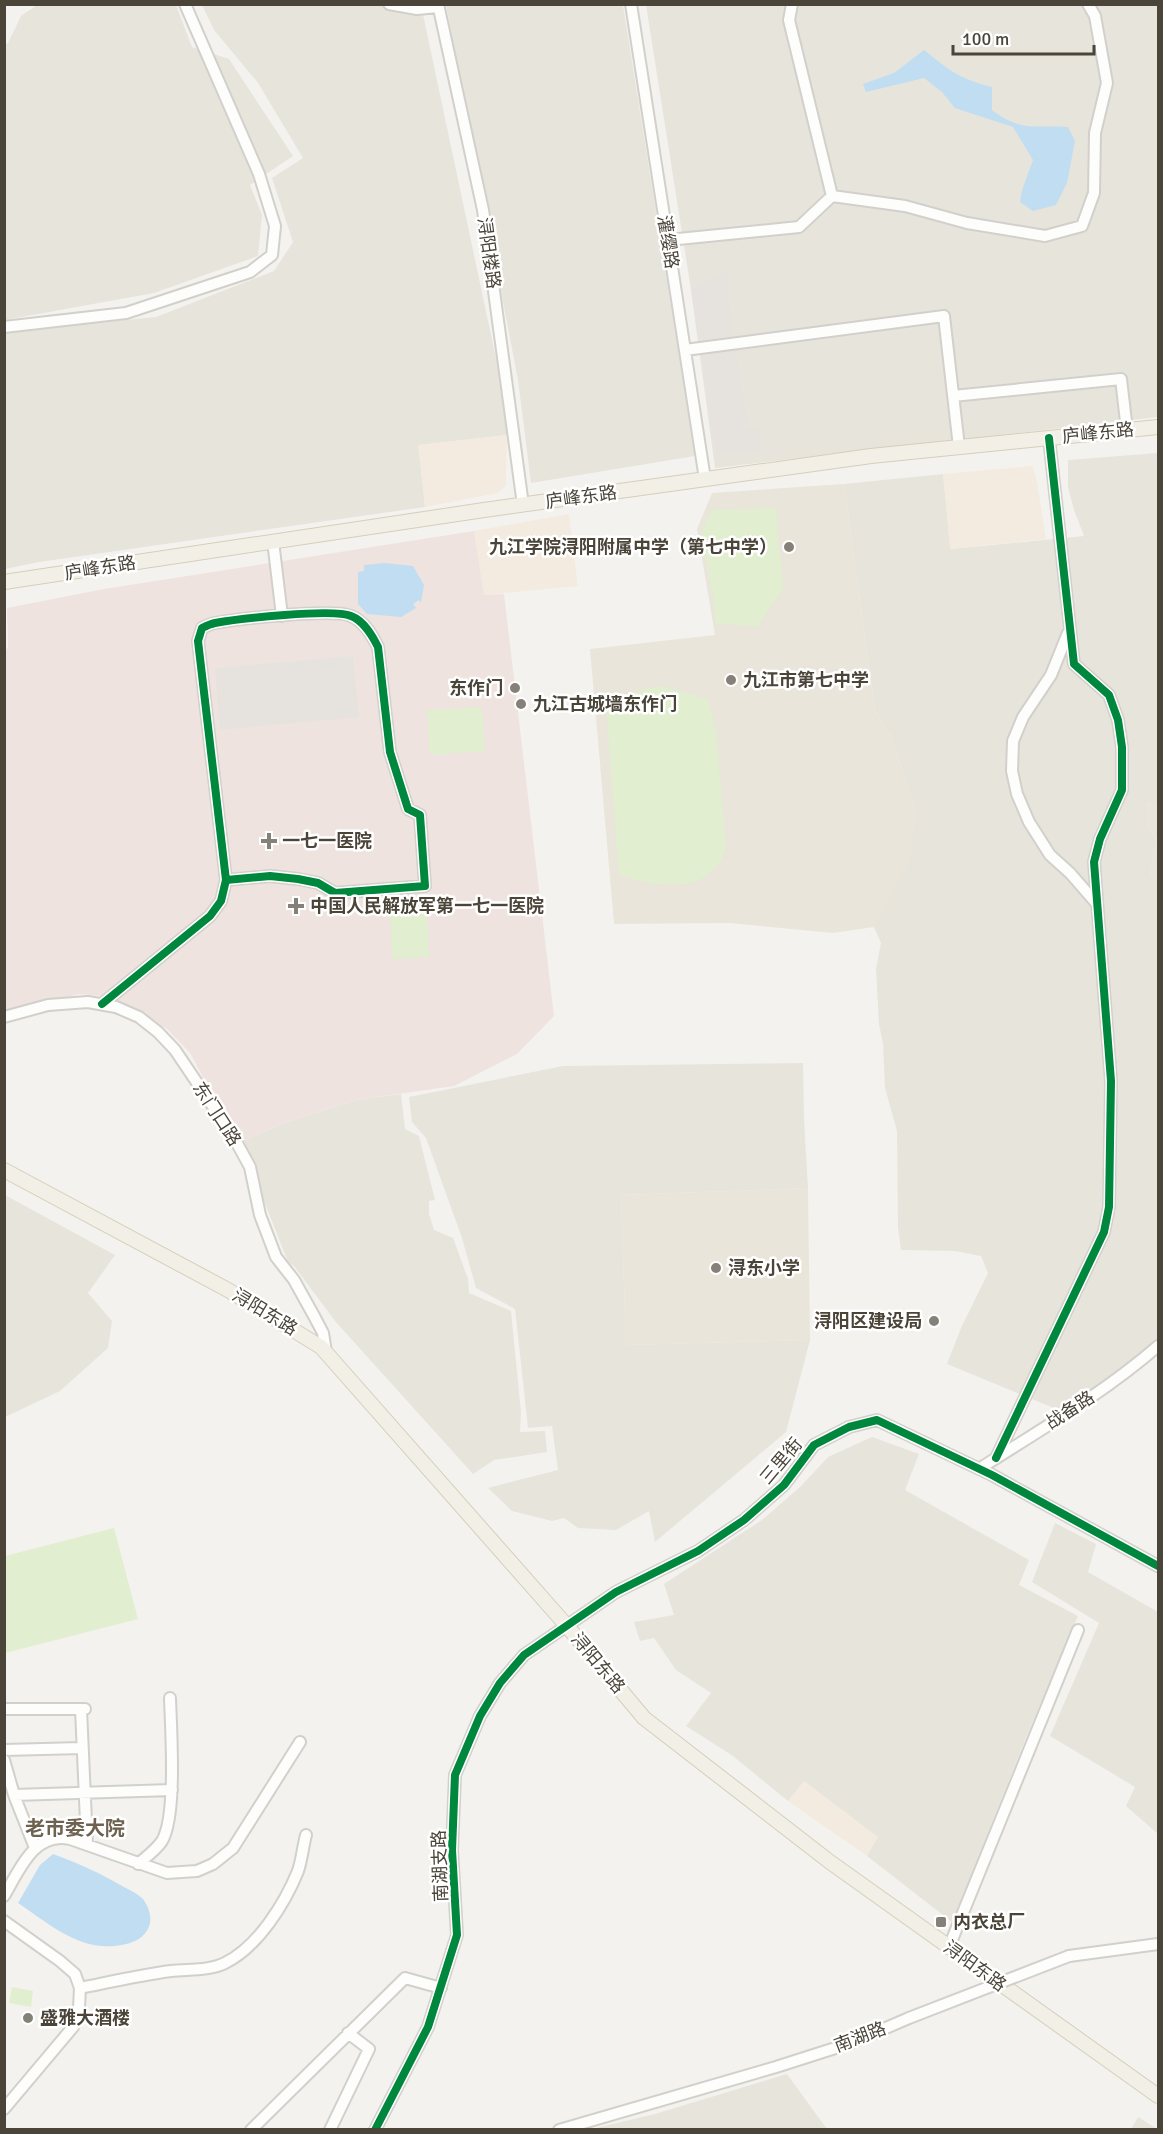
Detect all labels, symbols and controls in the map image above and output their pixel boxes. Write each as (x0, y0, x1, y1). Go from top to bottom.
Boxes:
scale bar (953, 18, 1094, 56)
text: 100 m (962, 28, 1009, 50)
street label: 灌缨路 (653, 214, 683, 270)
street label: 浔阳楼路 (473, 216, 505, 290)
street label: 庐峰东路 (1061, 418, 1135, 448)
street label: 庐峰东路 (544, 481, 618, 513)
place label: 九江学院浔阳附属中学（第七中学） (489, 536, 777, 558)
marker: 九江学院浔阳附属中学（第七中学） (782, 540, 796, 554)
street label: 庐峰东路 (63, 552, 137, 584)
place label: 九江市第七中学 (743, 669, 869, 691)
marker: 九江市第七中学 (724, 673, 738, 687)
place label: 东作门 (449, 677, 503, 699)
marker: 东作门 (508, 681, 522, 695)
place label: 九江古城墙东作门 (533, 693, 677, 715)
marker: 九江古城墙东作门 (514, 697, 528, 711)
place label: 一七一医院 (282, 830, 372, 852)
marker: 一七一医院 (260, 832, 278, 850)
place label: 中国人民解放军第一七一医院 (310, 895, 544, 917)
marker: 中国人民解放军第一七一医院 (287, 897, 305, 915)
street label: 东门口路 (188, 1078, 246, 1150)
place label: 浔东小学 (728, 1257, 800, 1279)
marker: 浔东小学 (709, 1261, 723, 1275)
street label: 浔阳东路 (228, 1284, 302, 1340)
place label: 浔阳区建设局 (814, 1310, 922, 1332)
marker: 浔阳区建设局 (927, 1314, 941, 1328)
street label: 战备路 (1041, 1386, 1099, 1434)
street label: 三里街 (755, 1433, 807, 1489)
street label: 浔阳东路 (566, 1628, 630, 1698)
district label: 老市委大院 (25, 1816, 125, 1841)
street label: 南湖支路 (428, 1830, 452, 1902)
place label: 内衣总厂 (953, 1911, 1025, 1933)
marker: 内衣总厂 (934, 1915, 948, 1929)
street label: 浔阳东路 (939, 1936, 1011, 1996)
place label: 盛雅大酒楼 (40, 2007, 130, 2029)
marker: 盛雅大酒楼 (21, 2011, 35, 2025)
street label: 南湖路 (831, 2017, 889, 2057)

